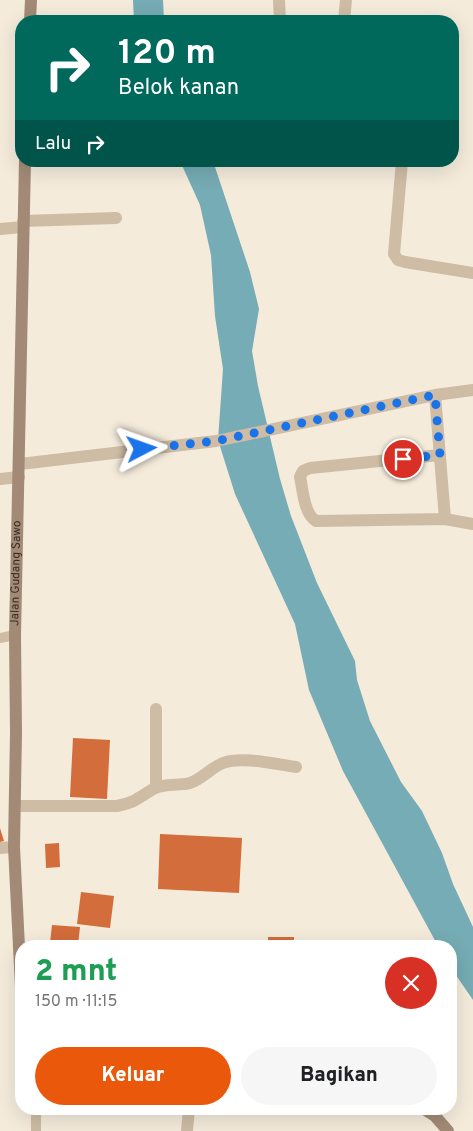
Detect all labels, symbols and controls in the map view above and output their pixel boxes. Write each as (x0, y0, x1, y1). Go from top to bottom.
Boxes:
text: 120 m (118, 32, 216, 76)
icon: right (35, 35, 100, 100)
text: Belok kanan (118, 75, 239, 102)
icon: right (81, 130, 109, 158)
text: Lalu (35, 132, 71, 156)
position arrow (115, 422, 167, 474)
pin (382, 438, 424, 480)
icon: arrive (389, 445, 417, 473)
street label: Jalan Gudang Sawo (7, 520, 25, 626)
text: 2 mnt (35, 954, 117, 991)
button: close (385, 957, 437, 1009)
text: 150 m · 11:15 (35, 992, 117, 1012)
button: Keluar (35, 1047, 231, 1105)
button: Bagikan (241, 1047, 437, 1105)

